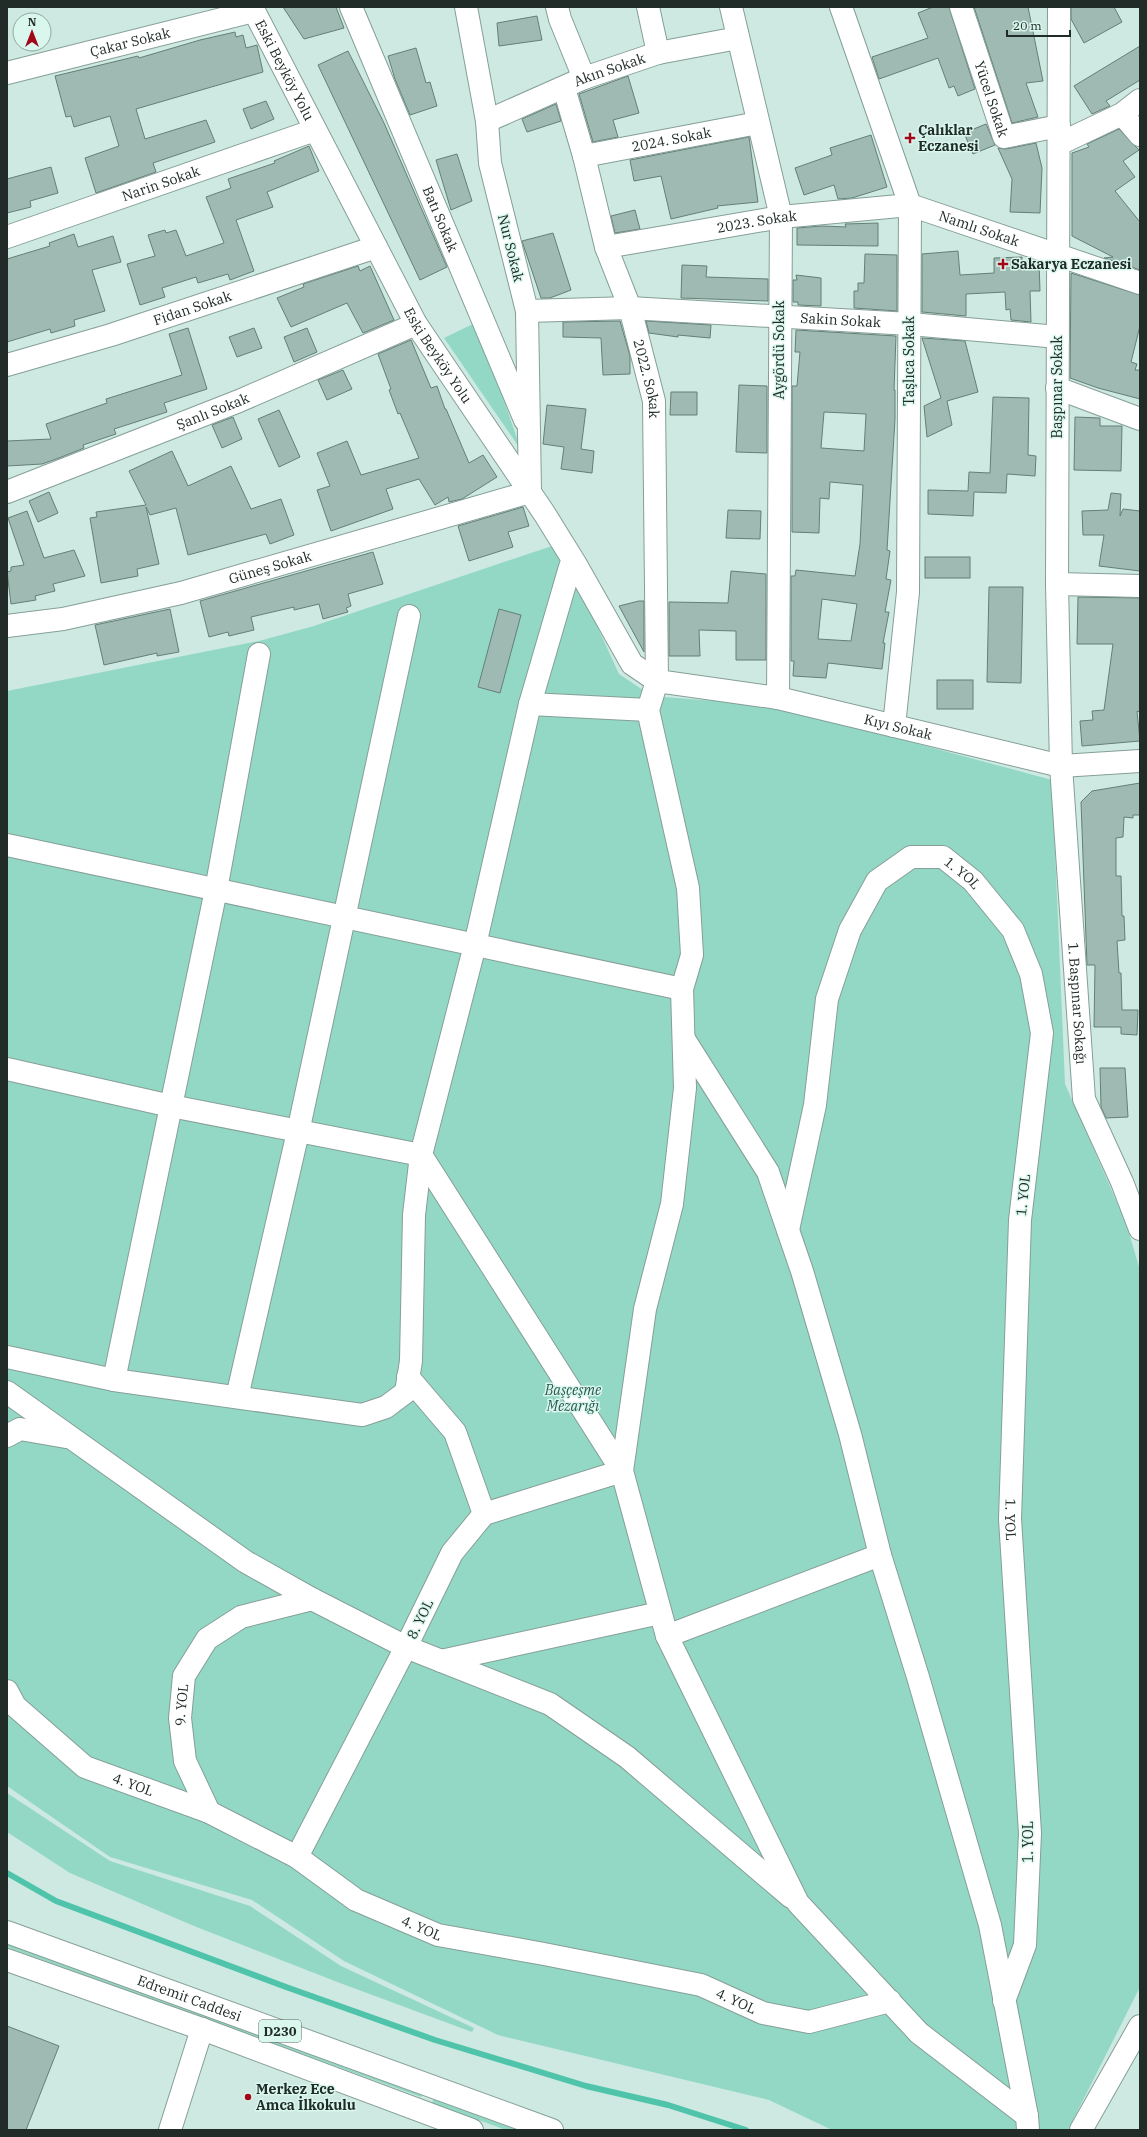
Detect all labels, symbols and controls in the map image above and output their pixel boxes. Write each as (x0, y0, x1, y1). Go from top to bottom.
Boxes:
north arrow (12, 12, 52, 52)
scale bar (1007, 12, 1070, 38)
text: N (28, 15, 37, 29)
street label: Eski Beyköy Yolu (251, 17, 318, 124)
text: 20 m (1013, 18, 1042, 33)
street label: Çakar Sokak (88, 23, 173, 61)
street label: Akın Sokak (571, 49, 648, 90)
street label: Yücel Sokak (970, 59, 1013, 140)
place label: Çalıklar Eczanesi (918, 121, 979, 155)
street label: 2024. Sokak (630, 123, 714, 156)
marker: Çalıklar Eczanesi (905, 133, 915, 143)
street label: Narin Sokak (120, 161, 203, 205)
street label: Batı Sokak (418, 183, 462, 255)
street label: 2023. Sokak (715, 206, 798, 237)
street label: Namlı Sokak (936, 206, 1022, 251)
street label: Nur Sokak (494, 212, 528, 285)
place label: Sakarya Eczanesi (1011, 255, 1132, 273)
marker: Sakarya Eczanesi (998, 259, 1008, 269)
street label: Fidan Sokak (151, 286, 235, 329)
street label: Aygördü Sokak (770, 300, 788, 399)
street label: Eski Beyköy Yolu (400, 304, 476, 407)
street label: Sakin Sokak (800, 309, 882, 331)
street label: Taşlıca Sokak (900, 315, 918, 406)
street label: Başpınar Sokak (1048, 335, 1066, 439)
street label: 2022. Sokak (629, 337, 663, 419)
street label: Şanlı Sokak (174, 388, 253, 434)
street label: Güneş Sokak (227, 546, 314, 588)
street label: Kıyı Sokak (862, 710, 935, 744)
street label: 1. YOL (941, 852, 985, 893)
street label: 1. Başpınar Sokağı (1064, 942, 1091, 1065)
street label: 1. YOL (1012, 1173, 1034, 1217)
park label: Başçeşme Mezarığı (544, 1381, 602, 1415)
street label: 1. YOL (1001, 1498, 1020, 1541)
street label: 8. YOL (403, 1596, 437, 1642)
street label: 9. YOL (171, 1683, 192, 1727)
street label: 4. YOL (110, 1769, 156, 1800)
street label: 1. YOL (1019, 1821, 1037, 1863)
street label: 4. YOL (399, 1911, 445, 1945)
street label: Edremit Caddesi (135, 1971, 244, 2025)
street label: 4. YOL (713, 1984, 759, 2018)
road number: D230 (259, 2020, 301, 2042)
place label: Merkez Ece Amca İlkokulu (256, 2080, 356, 2114)
marker: Merkez Ece Amca İlkokulu (243, 2092, 253, 2102)

